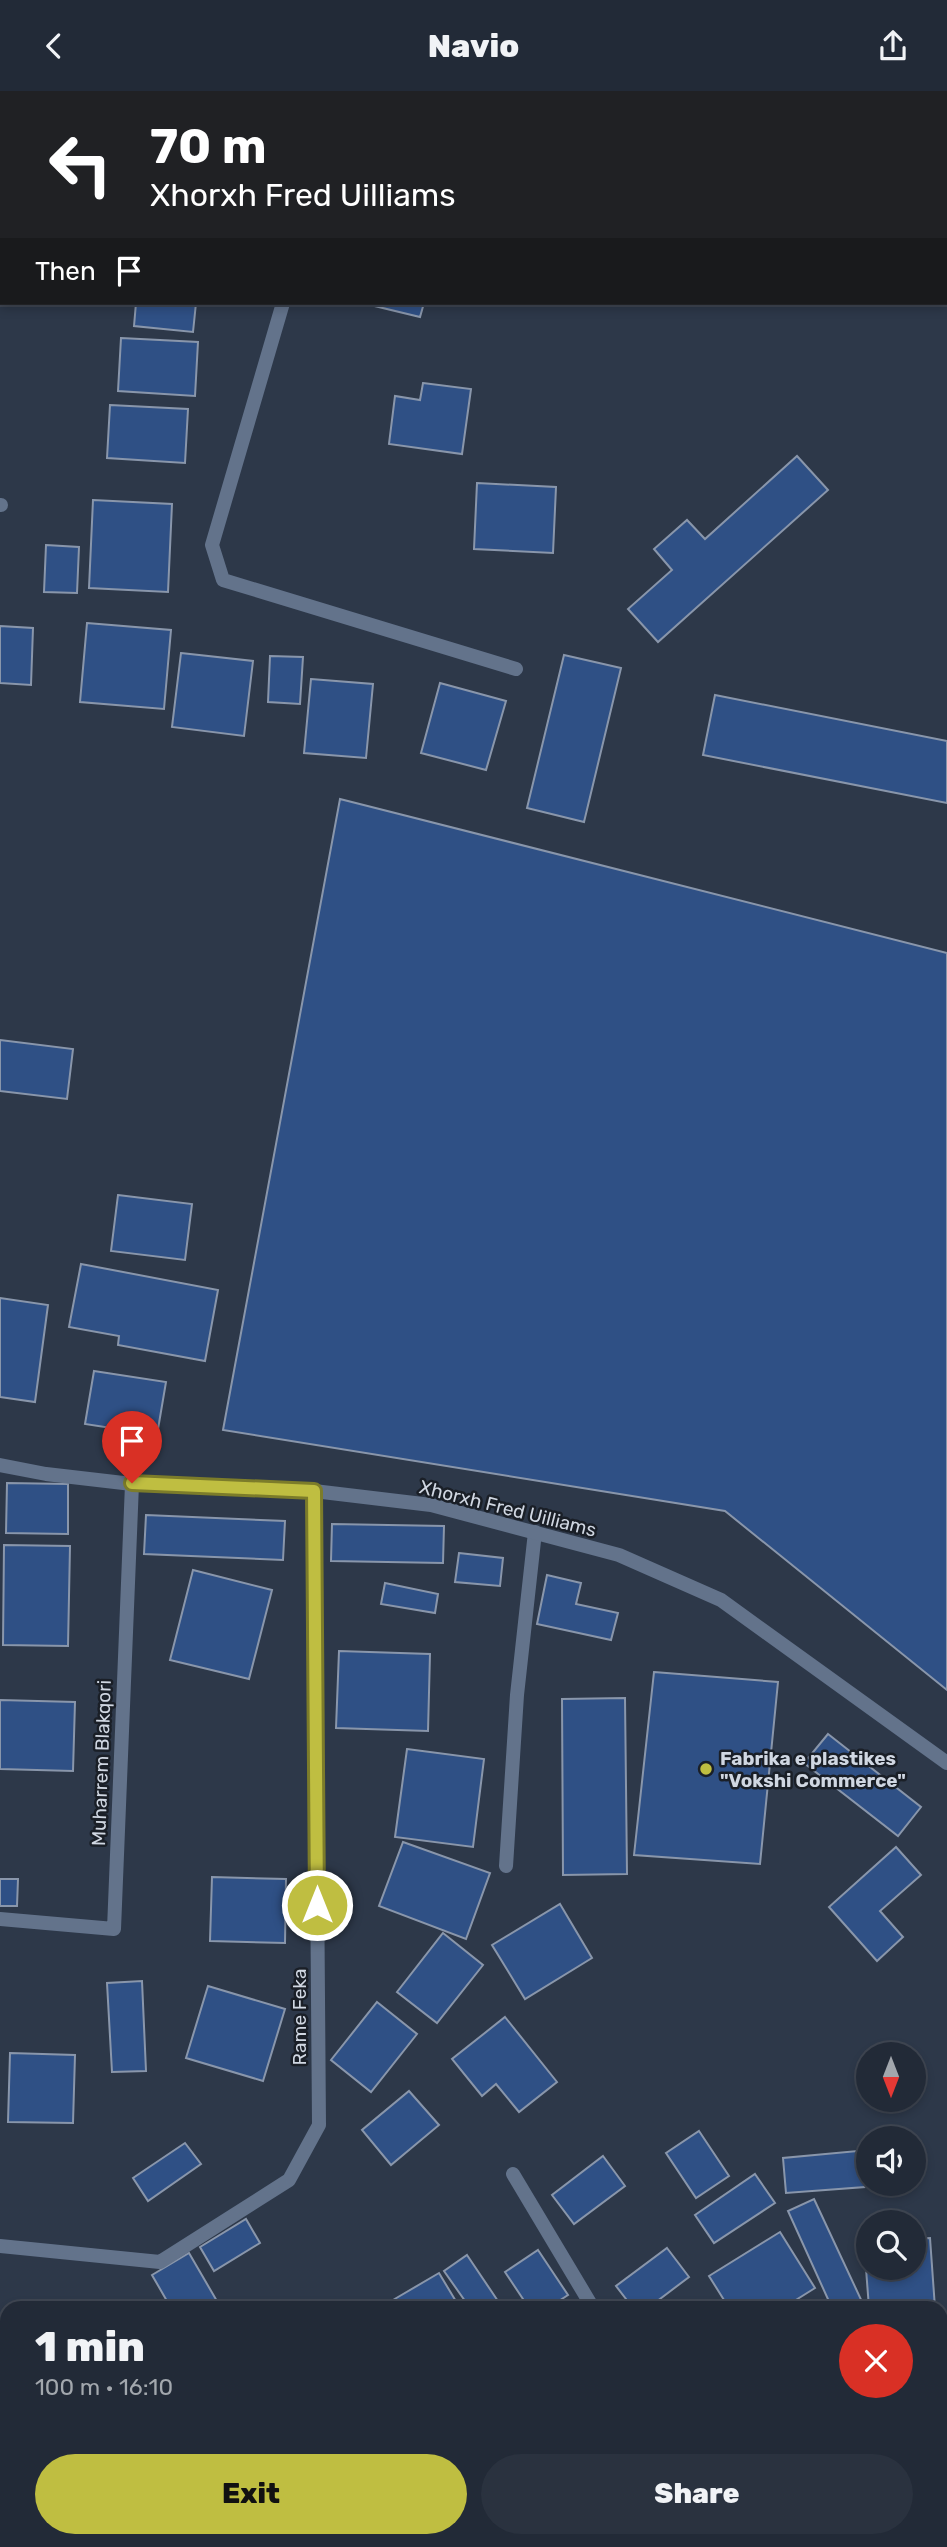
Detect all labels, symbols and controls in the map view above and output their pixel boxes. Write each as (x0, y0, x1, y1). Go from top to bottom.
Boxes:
icon: back (35, 27, 73, 65)
text: Navio (428, 27, 519, 65)
icon: share (874, 27, 912, 65)
text: 70 m (150, 117, 267, 175)
icon: left (35, 119, 126, 210)
text: Xhorxh Fred Uilliams (150, 176, 456, 214)
icon: arrive (110, 252, 148, 290)
text: Then (35, 256, 96, 287)
pin (102, 1411, 162, 1483)
icon: arrive (113, 1422, 151, 1460)
street label: Xhorxh Fred Uilliams (417, 1475, 599, 1542)
street label: Muharrem Blakqori (87, 1680, 116, 1846)
place label: Fabrika e plastikes "Vokshi Commerce" (720, 1747, 906, 1792)
marker: Fabrika e plastikes "Vokshi Commerce" (698, 1761, 714, 1777)
position arrow (280, 1868, 354, 1942)
street label: Rame Feka (288, 1969, 311, 2065)
north arrow (856, 2042, 926, 2112)
map controls (856, 2042, 926, 2280)
button: sound (856, 2126, 926, 2196)
button: search (856, 2210, 926, 2280)
text: 1 min (35, 2322, 145, 2372)
button: close (839, 2324, 913, 2398)
text: 100 m · 16:10 (35, 2373, 173, 2401)
button: Exit (35, 2454, 467, 2534)
button: Share (481, 2454, 913, 2534)

